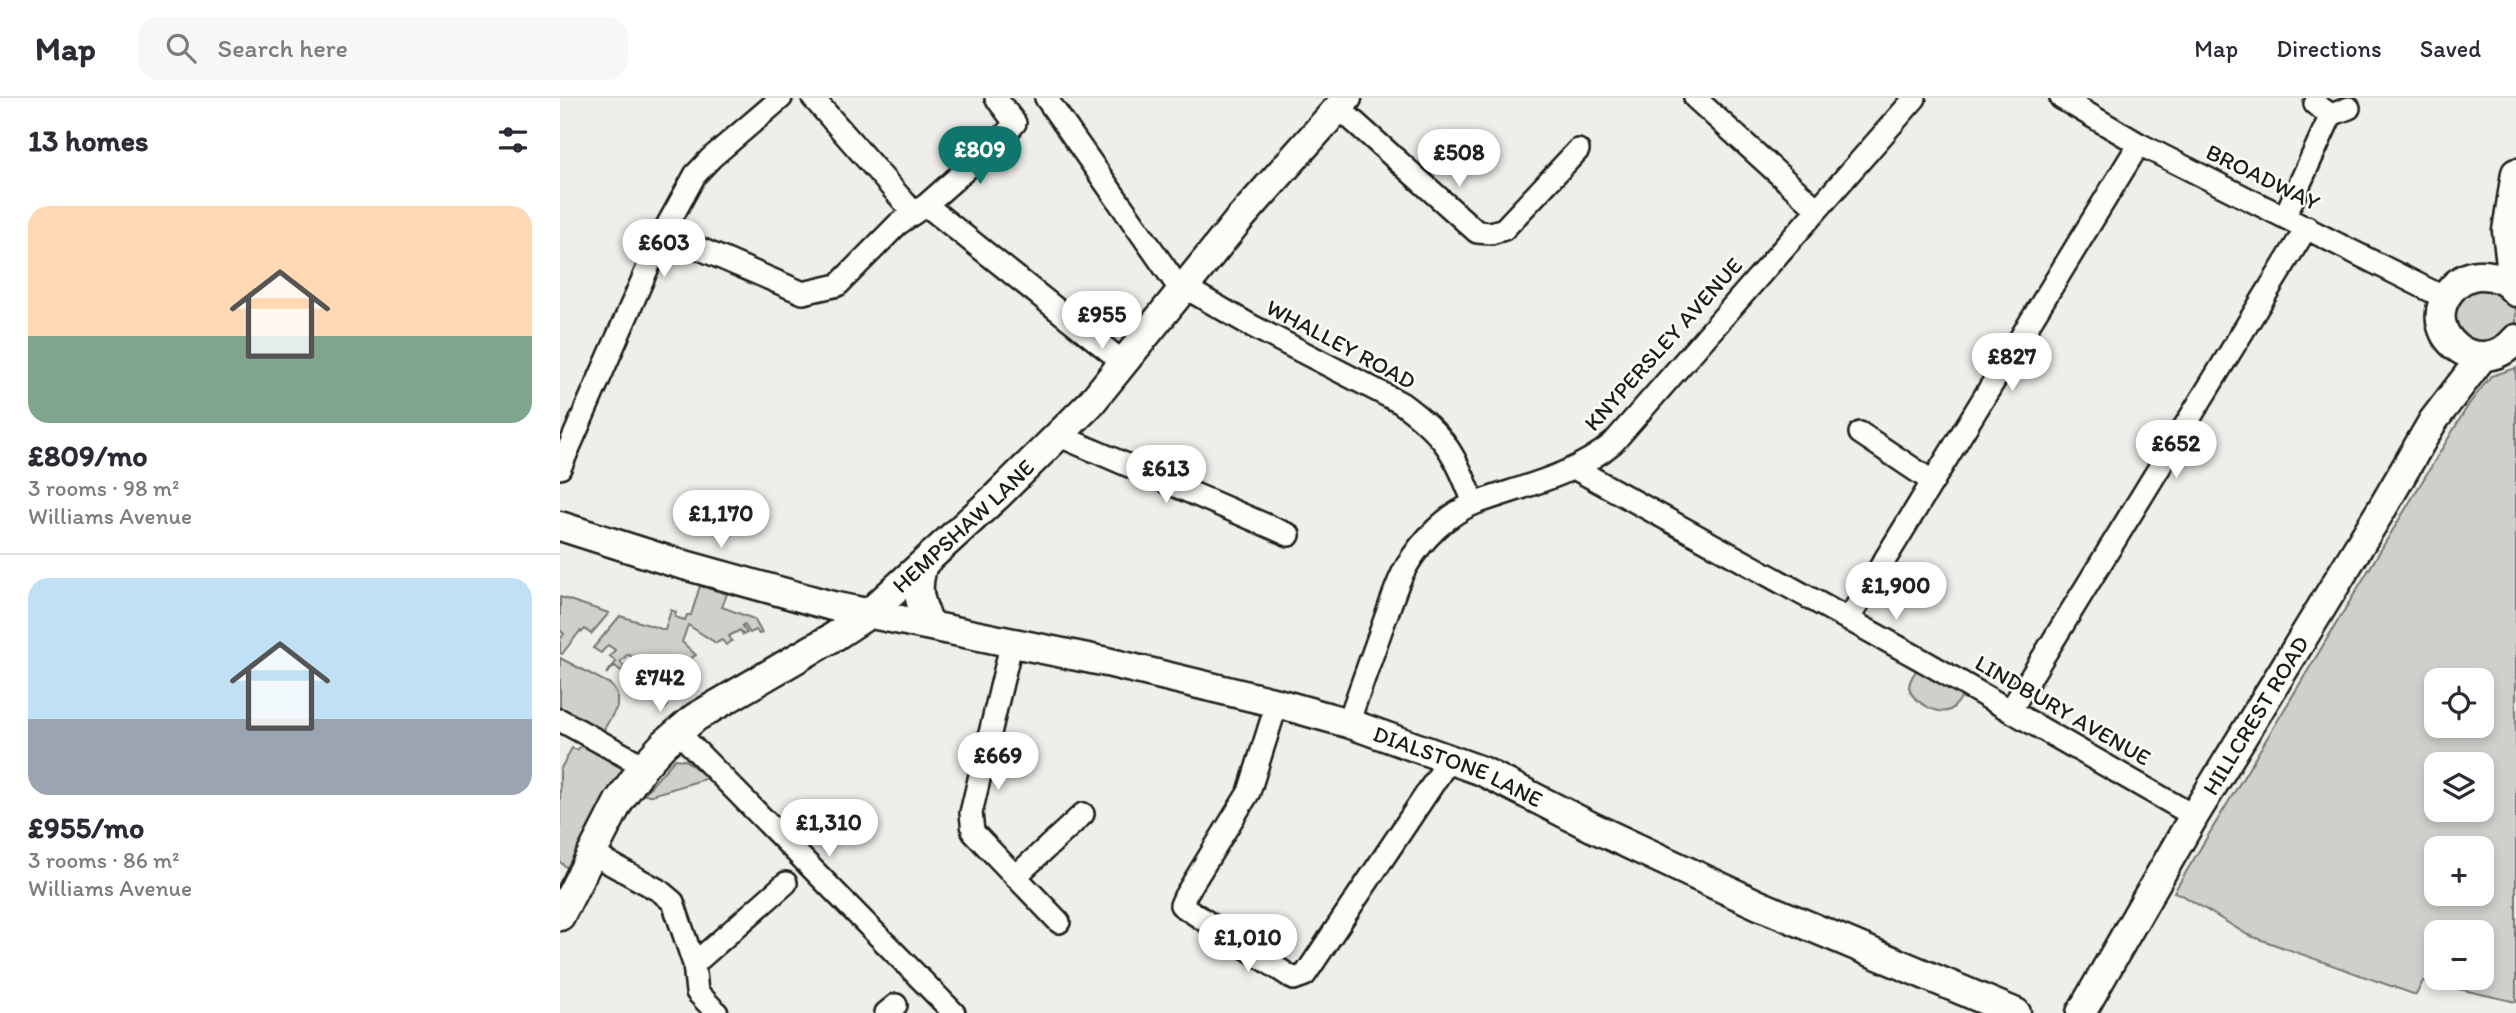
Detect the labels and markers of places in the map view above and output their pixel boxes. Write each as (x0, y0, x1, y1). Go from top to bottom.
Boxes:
pin: £809 (939, 126, 1021, 186)
pin: £508 (1418, 130, 1500, 189)
pin: £603 (623, 220, 705, 279)
pin: £955 (1061, 292, 1143, 351)
pin: £827 (1971, 334, 2053, 393)
pin: £652 (2135, 420, 2217, 480)
pin: £613 (1125, 446, 1207, 505)
pin: £1,170 (664, 490, 778, 550)
pin: £1,900 (1839, 562, 1953, 622)
pin: £742 (619, 654, 701, 714)
pin: £669 (957, 732, 1039, 792)
pin: £1,310 (772, 800, 886, 859)
pin: £1,010 (1191, 914, 1305, 974)

